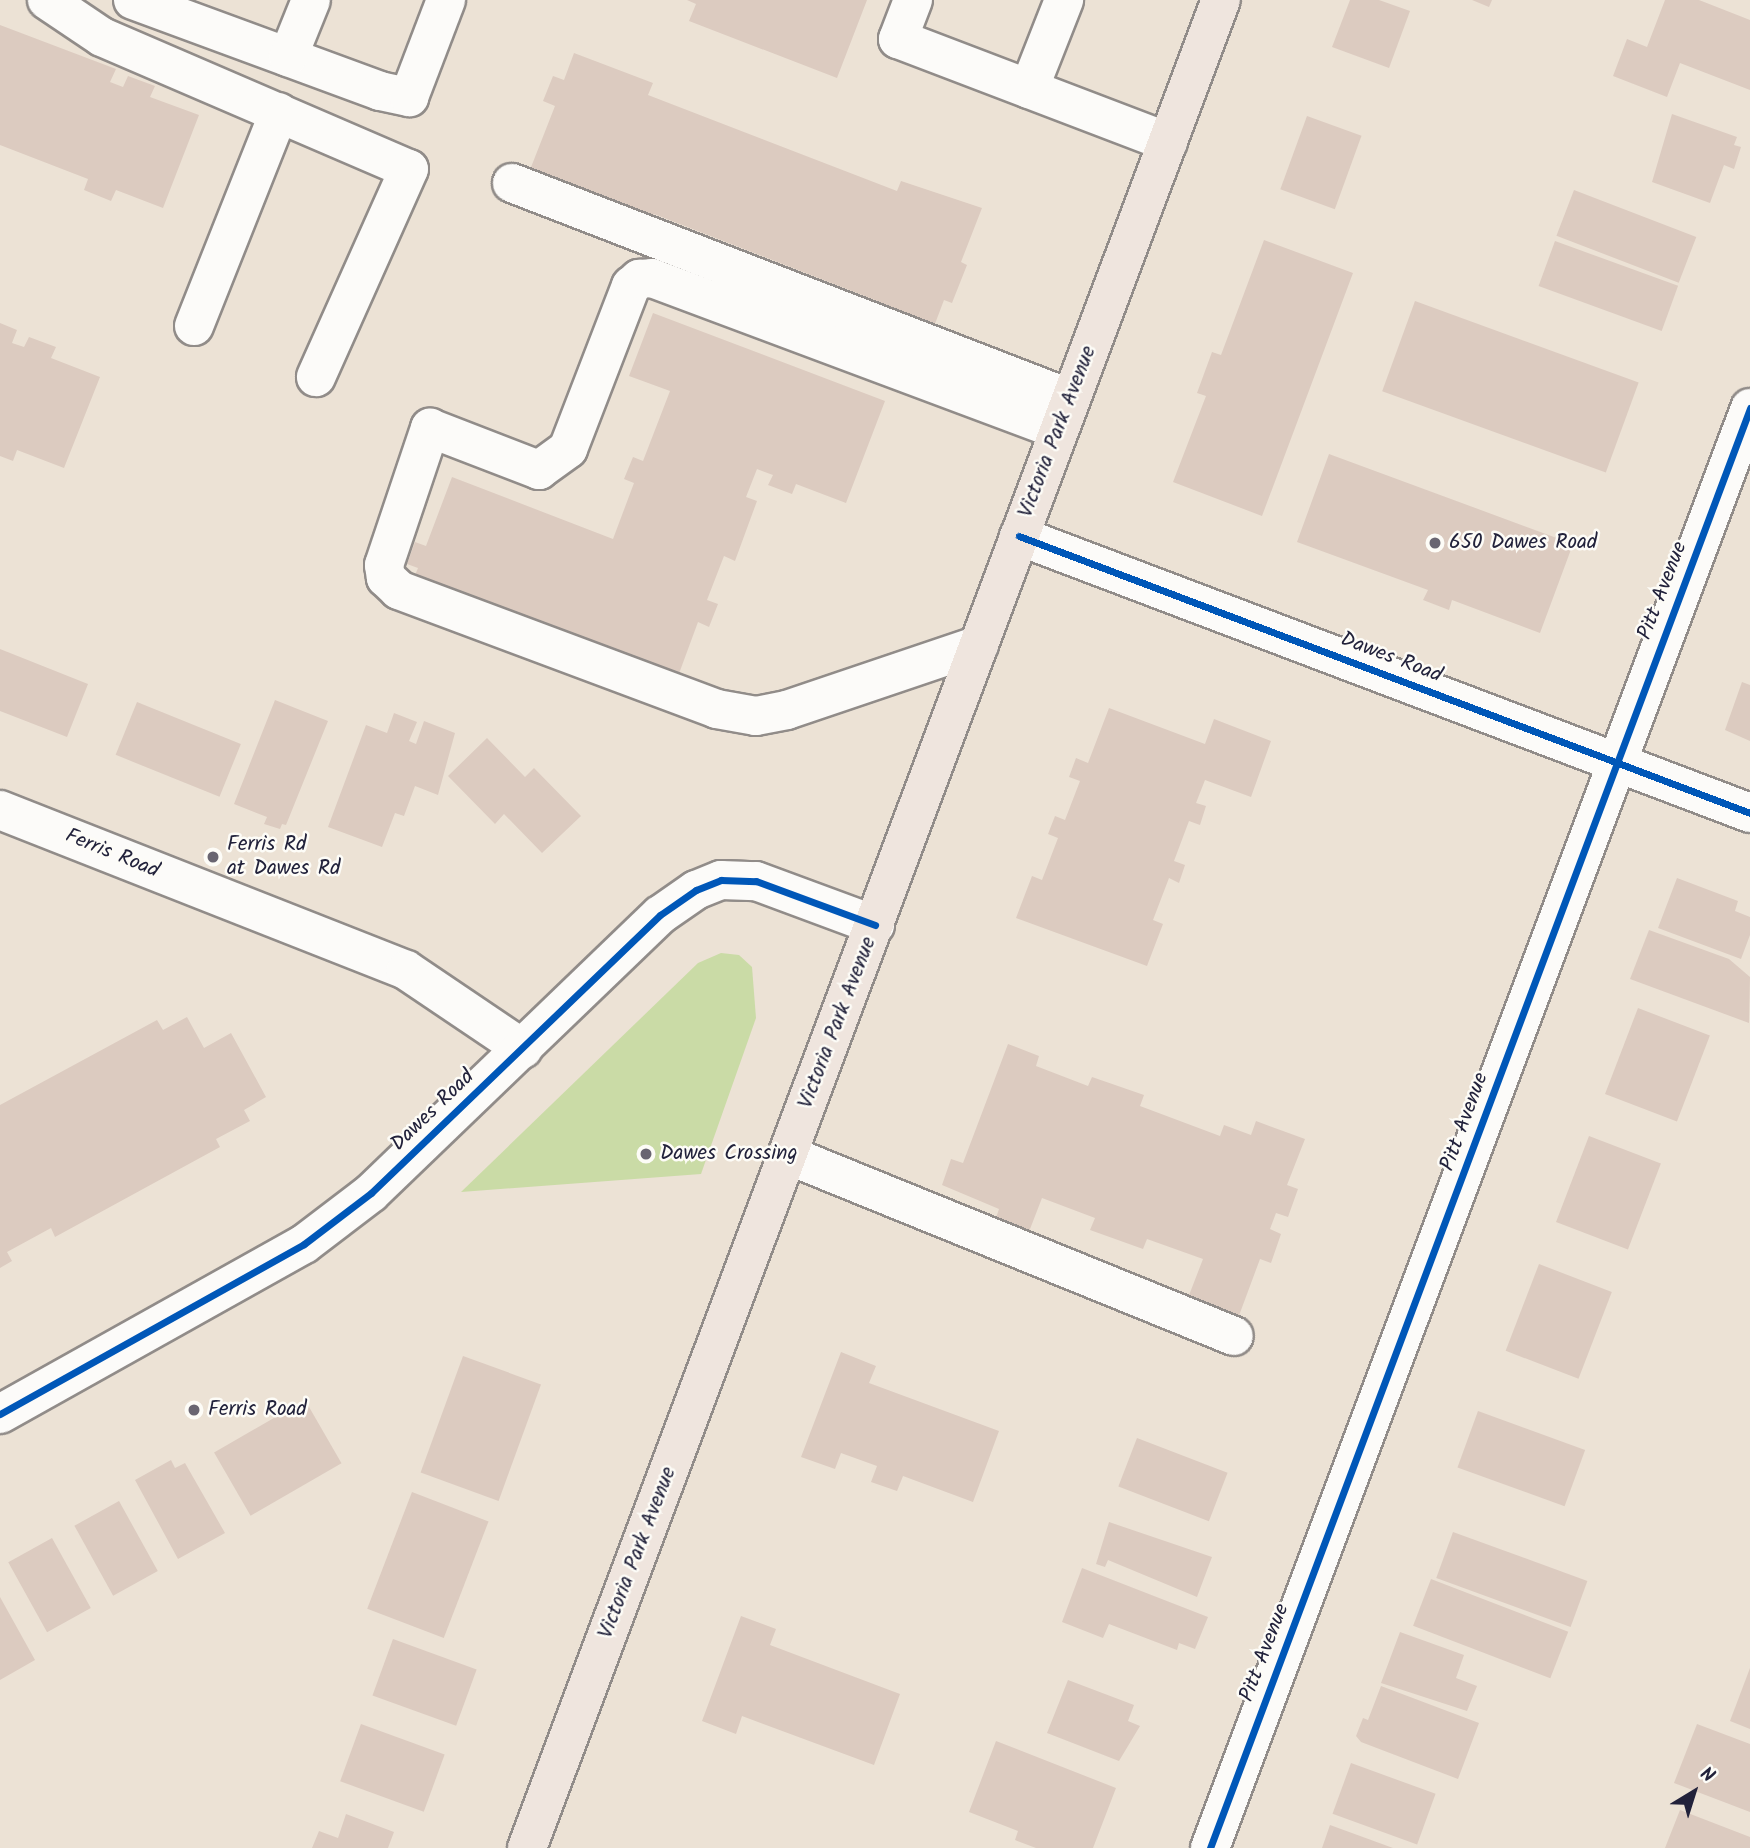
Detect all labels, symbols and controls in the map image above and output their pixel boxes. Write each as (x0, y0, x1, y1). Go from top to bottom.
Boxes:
street label: Victoria Park Avenue (1014, 343, 1102, 521)
place label: 650 Dawes Road (1449, 530, 1597, 556)
marker: 650 Dawes Road (1427, 535, 1443, 551)
street label: Pitt Avenue (1633, 538, 1693, 644)
street label: Dawes Road (1337, 627, 1445, 689)
street label: Ferris Road (61, 824, 163, 884)
place label: Ferris Rd at Dawes Rd (227, 832, 340, 882)
marker: Ferris Rd at Dawes Rd (205, 849, 221, 865)
street label: Victoria Park Avenue (794, 934, 882, 1112)
street label: Dawes Road (386, 1065, 480, 1157)
street label: Pitt Avenue (1436, 1069, 1494, 1175)
place label: Dawes Crossing (660, 1141, 797, 1167)
marker: Dawes Crossing (638, 1146, 654, 1162)
place label: Ferris Road (208, 1397, 307, 1423)
marker: Ferris Road (186, 1402, 202, 1418)
street label: Victoria Park Avenue (594, 1464, 682, 1642)
street label: Pitt Avenue (1235, 1600, 1295, 1706)
north arrow (1659, 1757, 1729, 1827)
text: N (1693, 1760, 1721, 1791)

